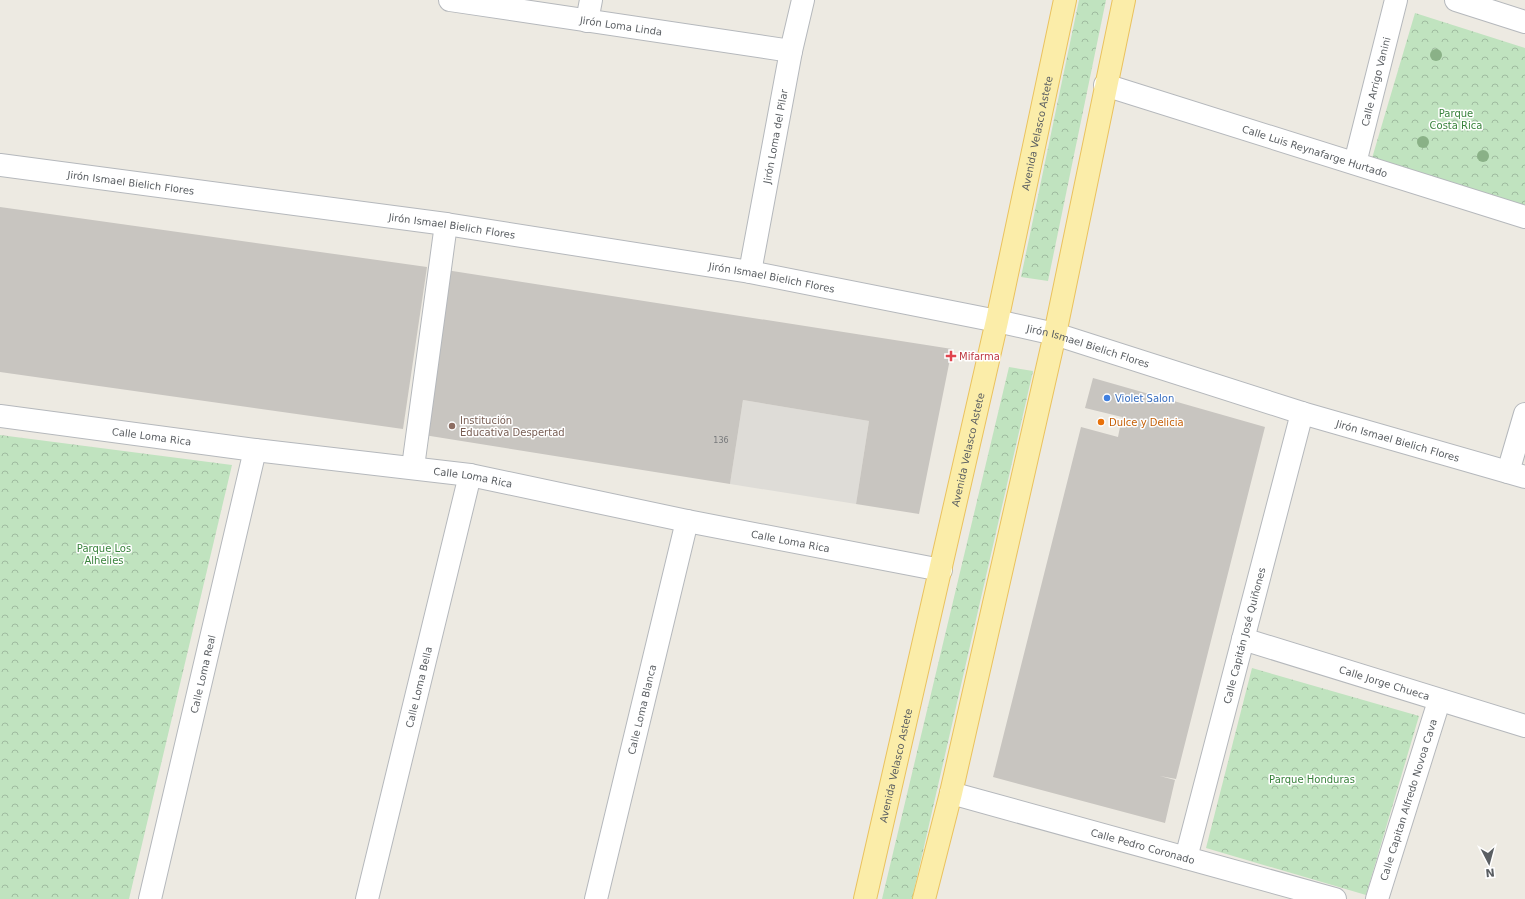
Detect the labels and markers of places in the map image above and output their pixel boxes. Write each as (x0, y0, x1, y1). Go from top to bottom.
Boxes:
marker: Mifarma (946, 351, 956, 361)
place label: Mifarma (959, 351, 1000, 362)
marker: Violet Salon (1102, 393, 1112, 403)
place label: Violet Salon (1115, 393, 1174, 404)
place label: Institución Educativa Despertad (460, 415, 565, 438)
marker: Dulce y Delicia (1096, 417, 1106, 427)
place label: Dulce y Delicia (1109, 417, 1184, 428)
marker: Institución Educativa Despertad (447, 421, 457, 431)

